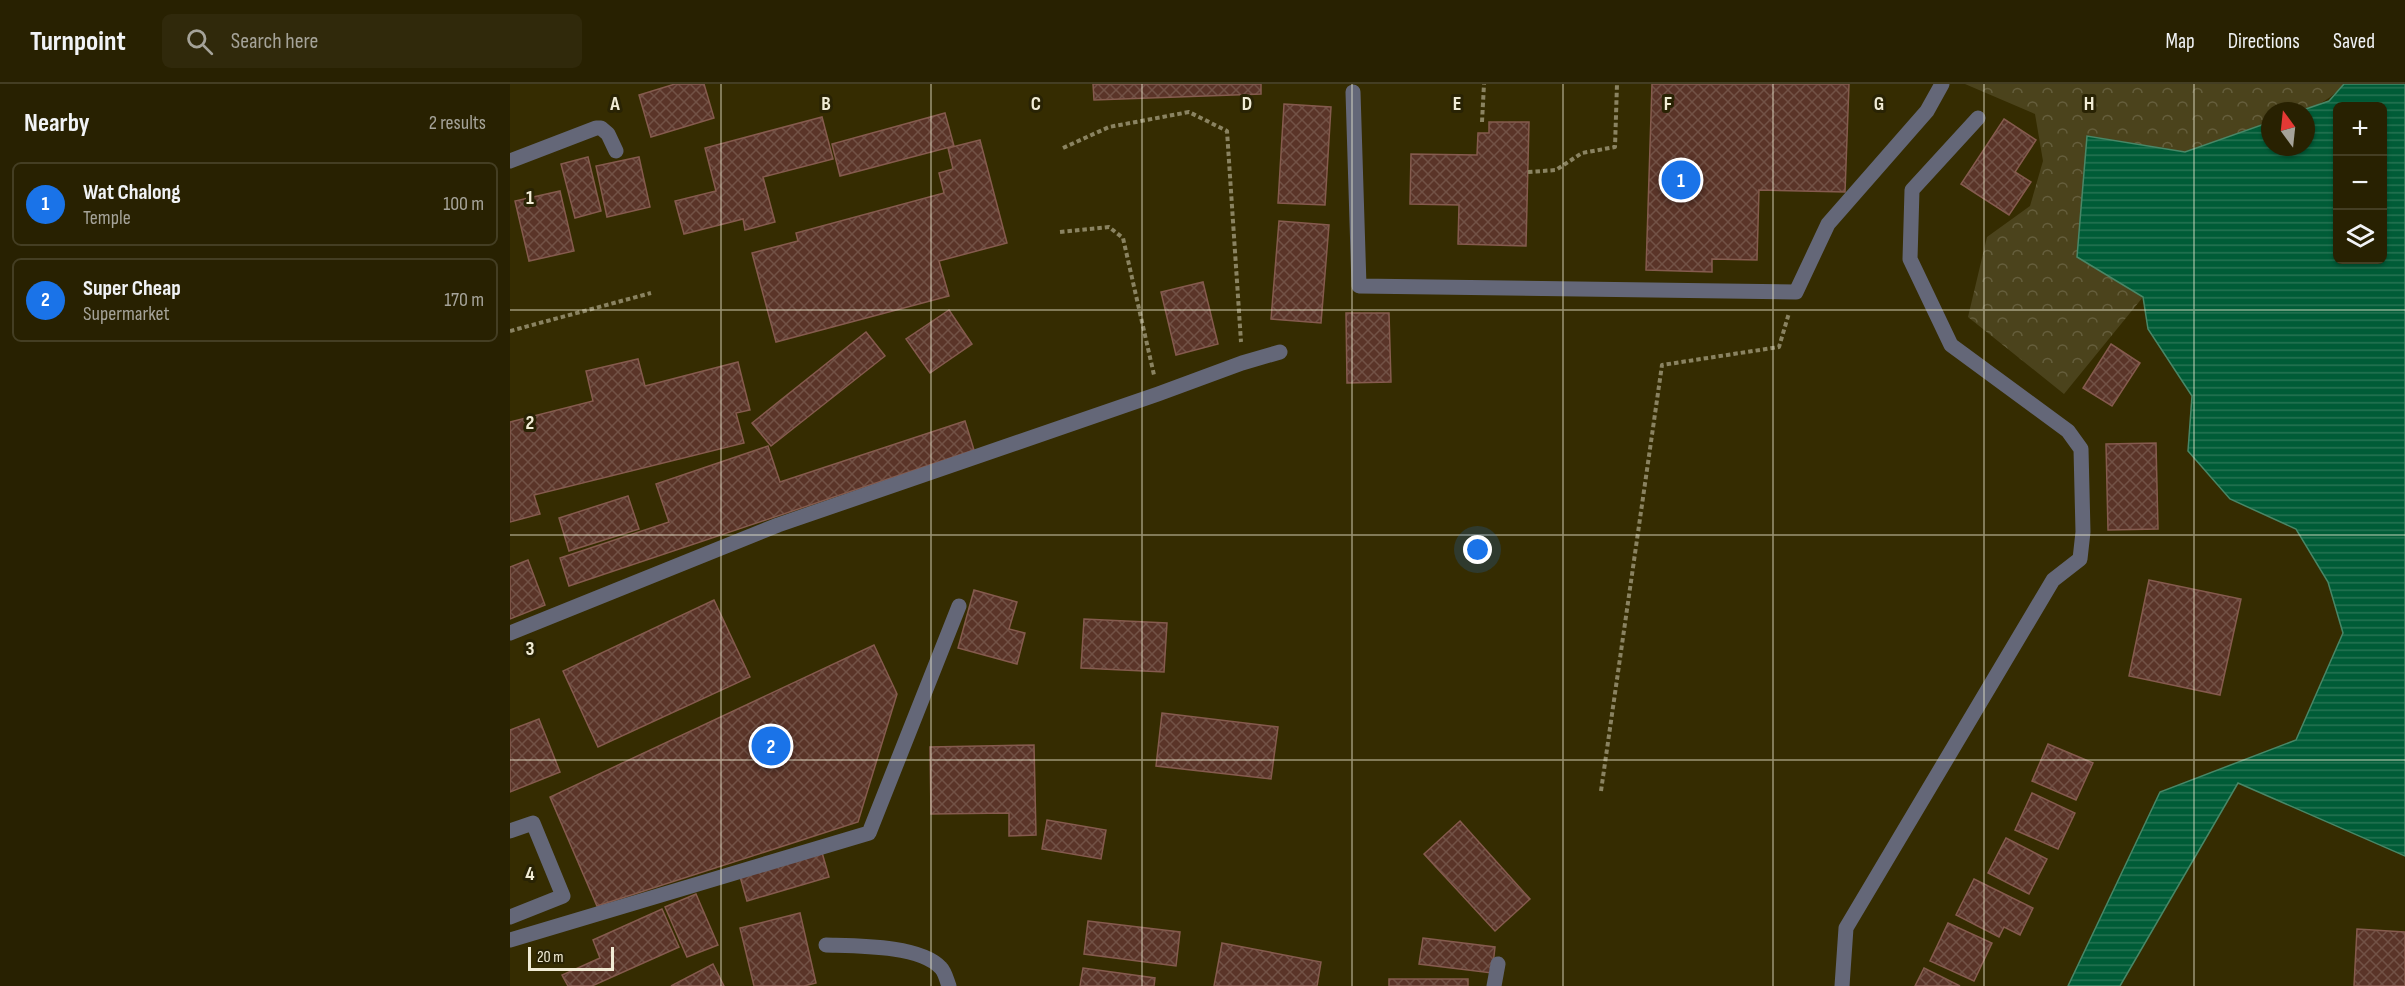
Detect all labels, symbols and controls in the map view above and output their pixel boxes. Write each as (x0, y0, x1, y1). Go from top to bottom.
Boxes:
search box (162, 14, 582, 68)
text: Turnpoint (30, 25, 126, 58)
icon: search (183, 25, 216, 58)
text: Search here (231, 28, 318, 55)
text: Map (2165, 29, 2195, 54)
text: Directions (2228, 29, 2300, 54)
text: Saved (2333, 29, 2375, 54)
text: A (609, 92, 620, 116)
text: B (821, 92, 831, 116)
text: C (1031, 92, 1041, 116)
text: D (1242, 92, 1252, 116)
text: E (1453, 92, 1461, 116)
text: F (1664, 92, 1672, 116)
text: G (1874, 92, 1884, 116)
text: H (2084, 92, 2094, 116)
north arrow (2261, 102, 2315, 156)
map controls (2333, 102, 2387, 264)
button: + (2333, 102, 2387, 156)
text: Nearby (24, 108, 90, 139)
text: 2 results (429, 111, 486, 135)
button: − (2333, 156, 2387, 210)
pin: 1 (1662, 158, 1700, 202)
text: Wat Chalong (83, 179, 181, 206)
text: 1 (526, 186, 534, 210)
text: 1 (42, 192, 49, 216)
text: 100 m (443, 192, 484, 216)
text: Temple (83, 206, 131, 230)
button: layers (2333, 210, 2387, 264)
text: Super Cheap (83, 275, 181, 302)
text: 2 (41, 288, 50, 312)
text: 170 m (444, 288, 484, 312)
text: Supermarket (83, 302, 170, 326)
text: 2 (526, 411, 534, 435)
your location (1463, 535, 1492, 564)
text: 3 (526, 637, 535, 661)
pin: 2 (752, 724, 790, 768)
text: 4 (525, 862, 535, 886)
scale bar (528, 944, 614, 972)
text: 20 m (537, 948, 564, 967)

